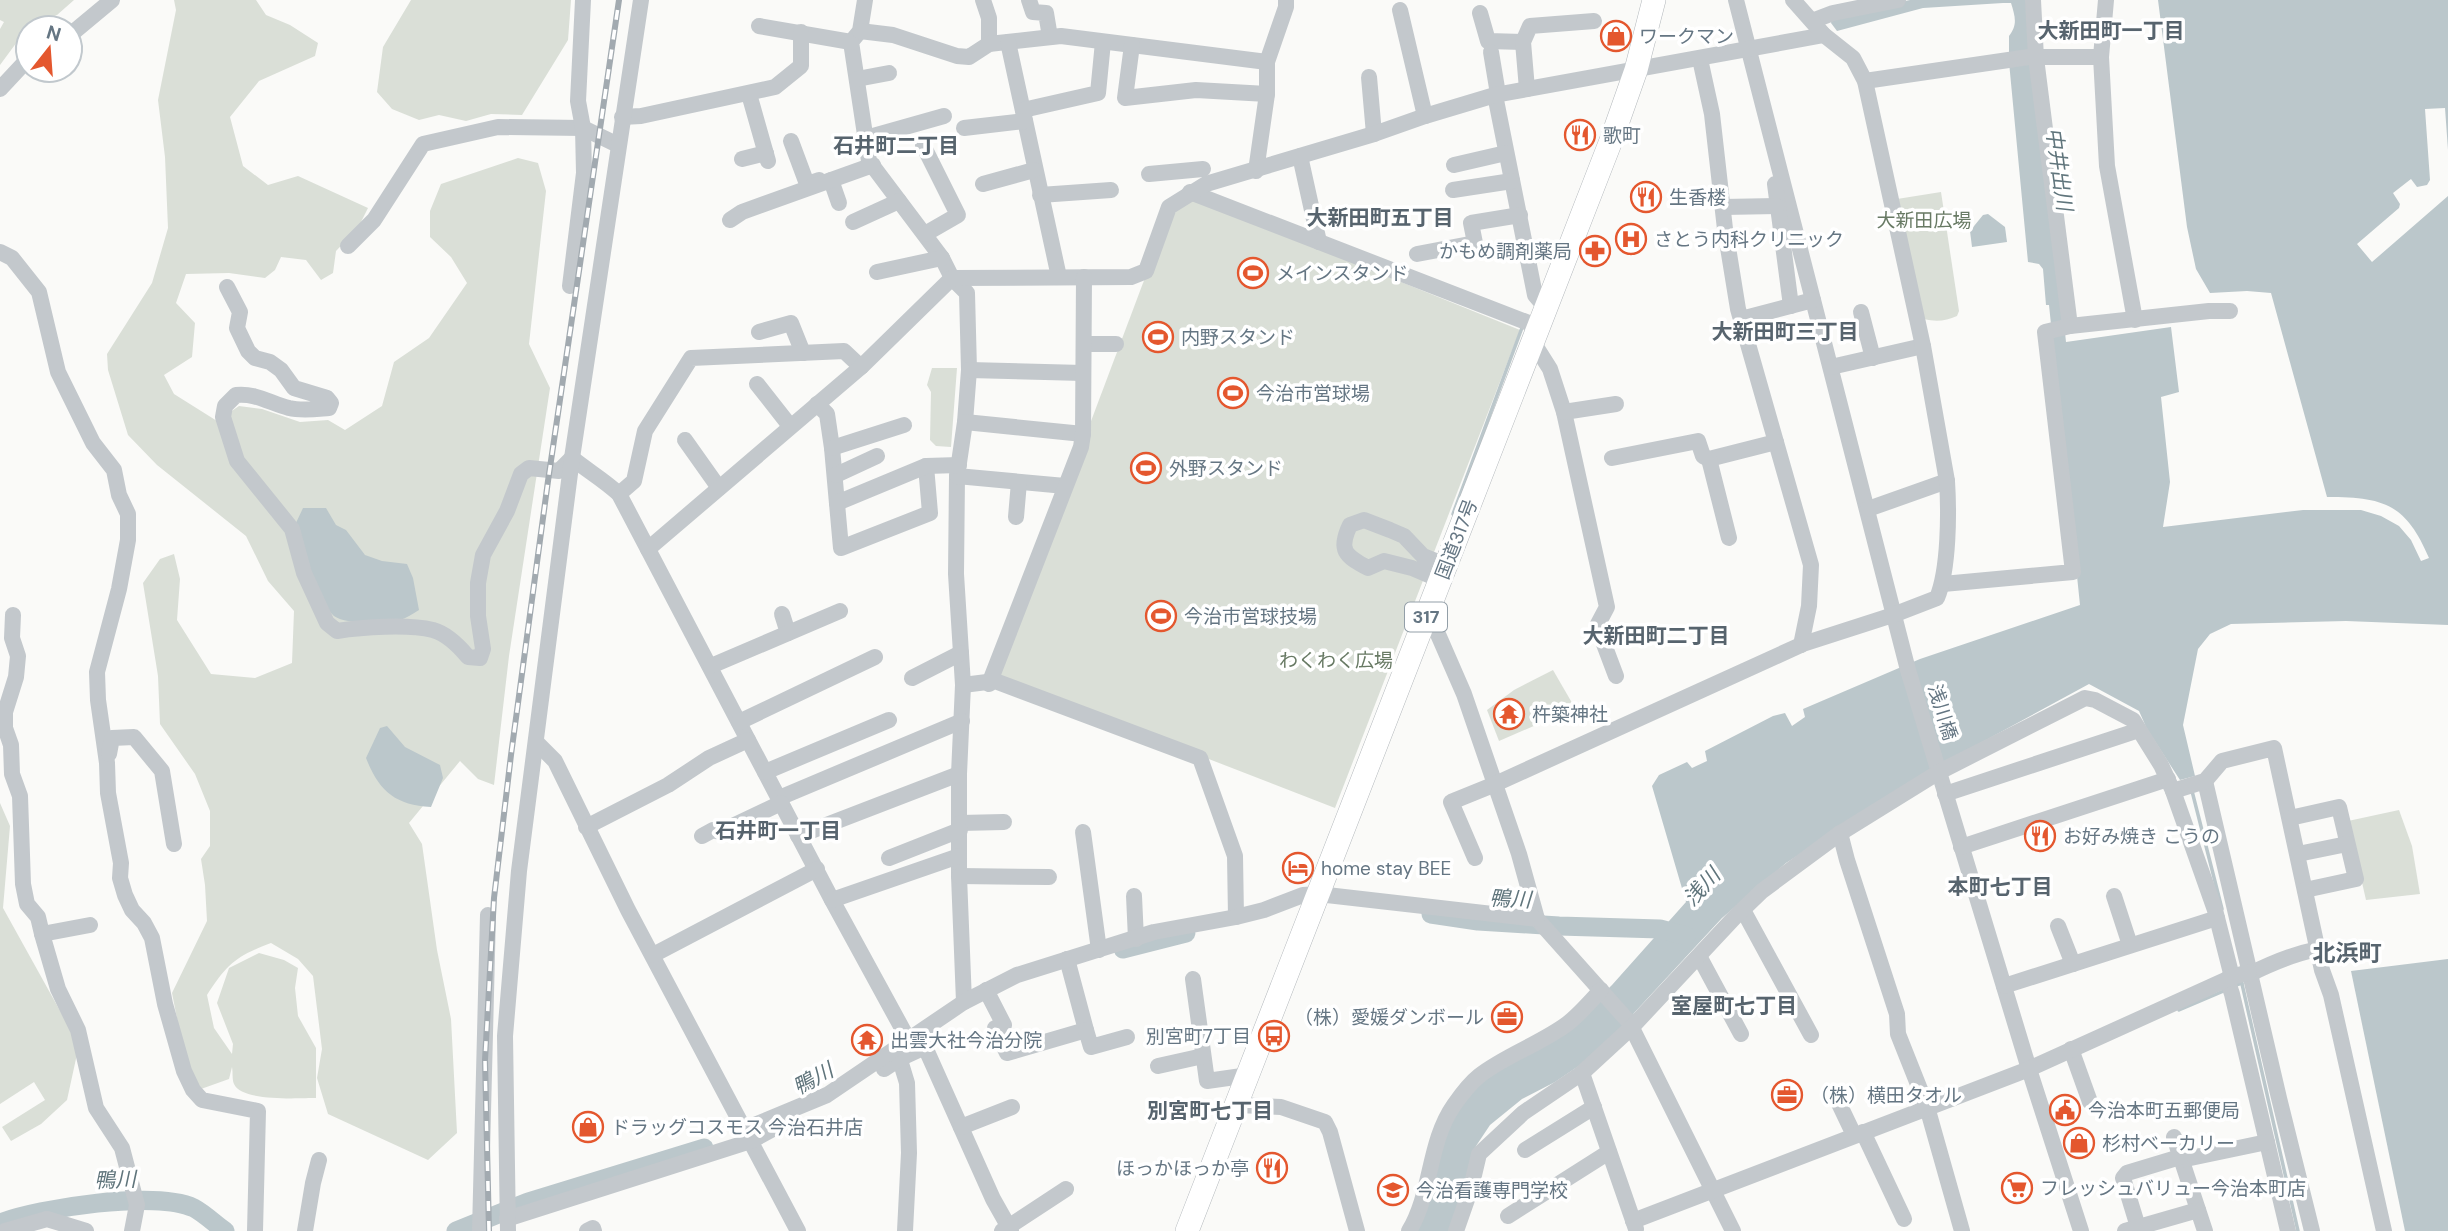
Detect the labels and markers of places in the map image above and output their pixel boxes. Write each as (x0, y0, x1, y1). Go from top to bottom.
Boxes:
shop icon: ワークマン (1599, 19, 1633, 53)
place label: ワークマン (1639, 24, 1734, 49)
restaurant icon: 歌町 (1563, 118, 1597, 152)
place label: 歌町 (1603, 123, 1641, 148)
restaurant icon: 生香楼 (1629, 180, 1663, 214)
place label: 生香楼 (1669, 185, 1726, 210)
hospital icon: さとう内科クリニック (1614, 222, 1648, 256)
place label: さとう内科クリニック (1654, 227, 1844, 252)
pharmacy icon: かもめ調剤薬局 (1578, 234, 1612, 268)
place label: かもめ調剤薬局 (1439, 239, 1572, 264)
sports icon: メインスタンド (1236, 256, 1270, 290)
place label: メインスタンド (1276, 261, 1409, 286)
sports icon: 内野スタンド (1141, 320, 1175, 354)
place label: 内野スタンド (1181, 325, 1295, 350)
sports icon: 今治市営球場 (1216, 376, 1250, 410)
place label: 今治市営球場 (1256, 381, 1370, 406)
sports icon: 外野スタンド (1129, 451, 1163, 485)
place label: 外野スタンド (1169, 456, 1283, 481)
sports icon: 今治市営球技場 (1144, 599, 1178, 633)
place label: 今治市営球技場 (1184, 604, 1317, 629)
temple icon: 杵築神社 (1492, 697, 1526, 731)
place label: 杵築神社 (1532, 702, 1608, 727)
restaurant icon: お好み焼き こうの (2023, 819, 2057, 853)
place label: お好み焼き こうの (2063, 824, 2220, 849)
hotel icon: home stay BEE (1281, 851, 1315, 885)
place label: home stay BEE (1321, 856, 1451, 881)
office icon: （株）愛媛ダンボール (1490, 1000, 1524, 1034)
place label: （株）愛媛ダンボール (1294, 1005, 1484, 1030)
bus stop icon: 別宮町7丁目 (1257, 1019, 1291, 1053)
temple icon: 出雲大社今治分院 (850, 1023, 884, 1057)
place label: 別宮町7丁目 (1146, 1024, 1251, 1049)
place label: 出雲大社今治分院 (890, 1028, 1042, 1053)
office icon: （株）横田タオル (1770, 1078, 1804, 1112)
place label: （株）横田タオル (1810, 1083, 1962, 1108)
public building icon: 今治本町五郵便局 (2048, 1093, 2082, 1127)
place label: 今治本町五郵便局 (2088, 1098, 2240, 1123)
shop icon: ドラッグコスモス 今治石井店 (571, 1110, 605, 1144)
place label: ドラッグコスモス 今治石井店 (611, 1115, 863, 1140)
shop icon: 杉村ベーカリー (2062, 1126, 2096, 1160)
place label: 杉村ベーカリー (2102, 1131, 2235, 1156)
restaurant icon: ほっかほっか亭 (1255, 1151, 1289, 1185)
place label: ほっかほっか亭 (1116, 1156, 1249, 1181)
supermarket icon: フレッシュバリュー今治本町店 (2000, 1171, 2034, 1205)
school or university icon: 今治看護専門学校 (1376, 1173, 1410, 1207)
place label: フレッシュバリュー今治本町店 (2040, 1176, 2306, 1201)
place label: 今治看護専門学校 (1416, 1178, 1568, 1203)

